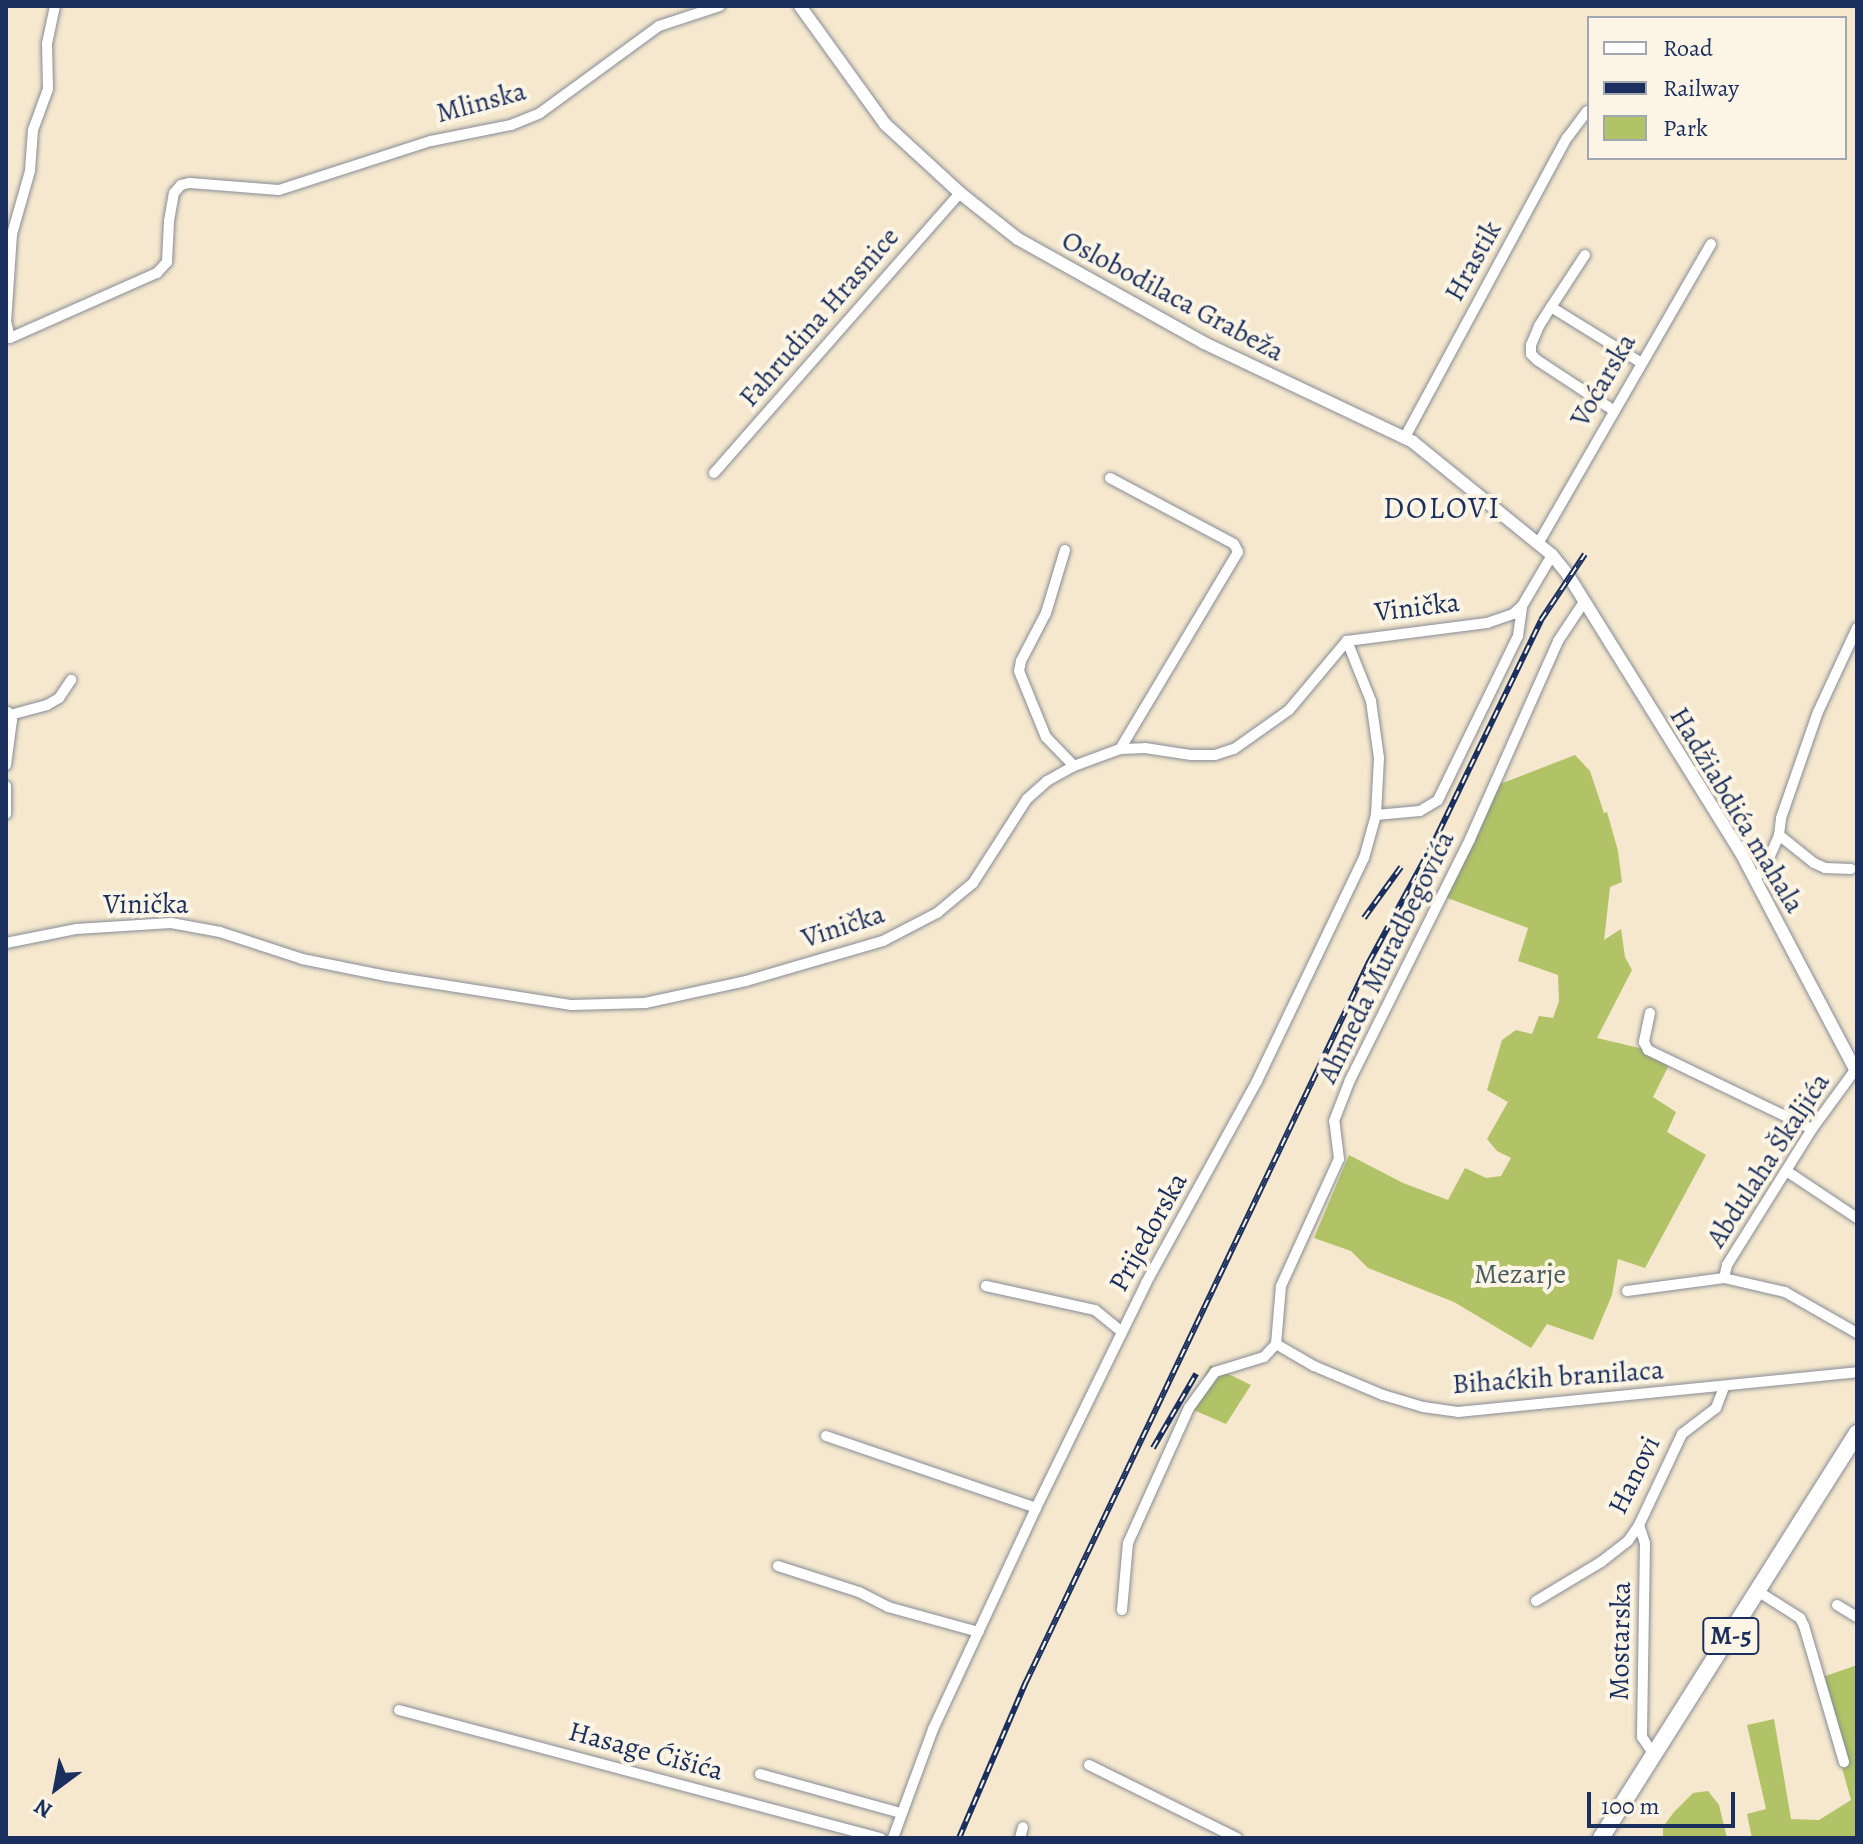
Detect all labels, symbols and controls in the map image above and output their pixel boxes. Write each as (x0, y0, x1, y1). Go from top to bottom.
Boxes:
legend (1587, 16, 1847, 160)
text: Road (1663, 32, 1713, 64)
text: Railway (1663, 72, 1739, 104)
street label: Mlinska (432, 74, 530, 130)
text: Park (1663, 112, 1708, 144)
street label: Hrastik (1437, 215, 1509, 307)
street label: Fahrudina Hrasnice (732, 220, 906, 414)
street label: Oslobodilaca Grabeža (1056, 223, 1290, 369)
street label: Voćarska (1563, 327, 1643, 433)
district label: DOLOVI (1383, 490, 1501, 526)
street label: Vinička (1373, 585, 1461, 629)
street label: Hadžiabdića mahala (1662, 701, 1812, 919)
street label: Ahmeda Muradbegovića (1310, 826, 1462, 1088)
street label: Vinička (103, 887, 189, 921)
street label: Vinička (797, 897, 889, 955)
street label: Abdulaha Škaljića (1699, 1067, 1837, 1253)
street label: Prijedorska (1102, 1167, 1194, 1297)
park label: Mezarje (1474, 1257, 1566, 1291)
street label: Bihaćkih branilaca (1451, 1353, 1665, 1401)
street label: Hanovi (1601, 1430, 1667, 1520)
street label: Mostarska (1602, 1581, 1638, 1701)
road number: M-5 (1701, 1614, 1761, 1658)
street label: Hasage Ćišića (565, 1714, 727, 1788)
north arrow (16, 1748, 96, 1828)
scale bar (1591, 1776, 1739, 1826)
text: 100 m (1601, 1790, 1660, 1822)
text: N (29, 1791, 58, 1825)

